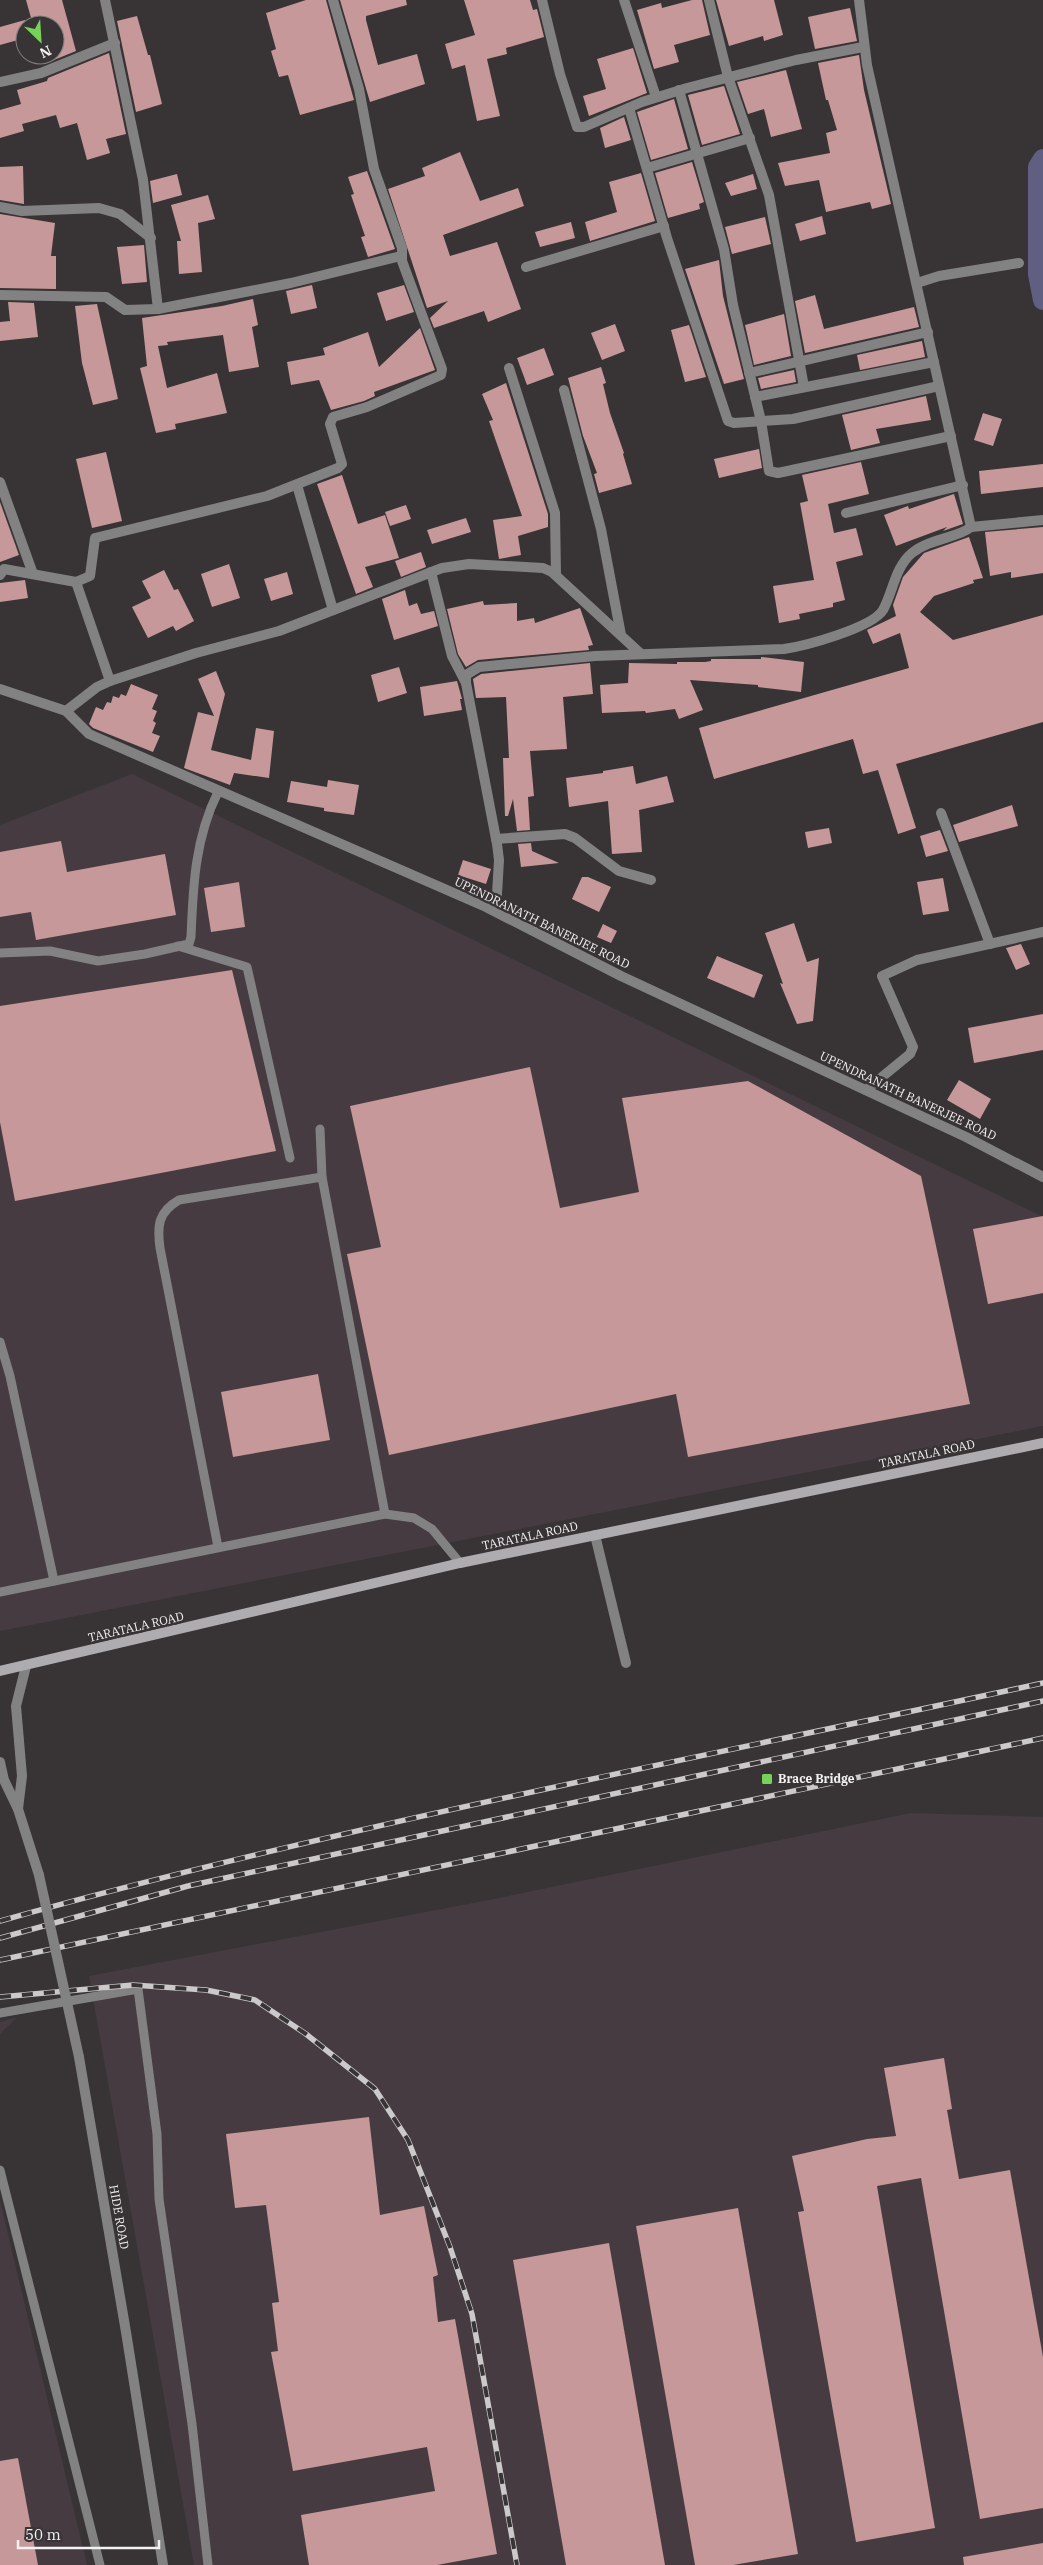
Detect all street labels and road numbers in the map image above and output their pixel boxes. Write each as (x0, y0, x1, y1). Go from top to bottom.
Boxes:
street label: UPENDRANATH BANERJEE ROAD (452, 873, 632, 972)
street label: UPENDRANATH BANERJEE ROAD (818, 1048, 999, 1143)
street label: TARATALA ROAD (878, 1436, 976, 1471)
street label: TARATALA ROAD (481, 1518, 579, 1553)
street label: TARATALA ROAD (87, 1608, 185, 1645)
street label: HIDE ROAD (106, 2183, 133, 2250)

